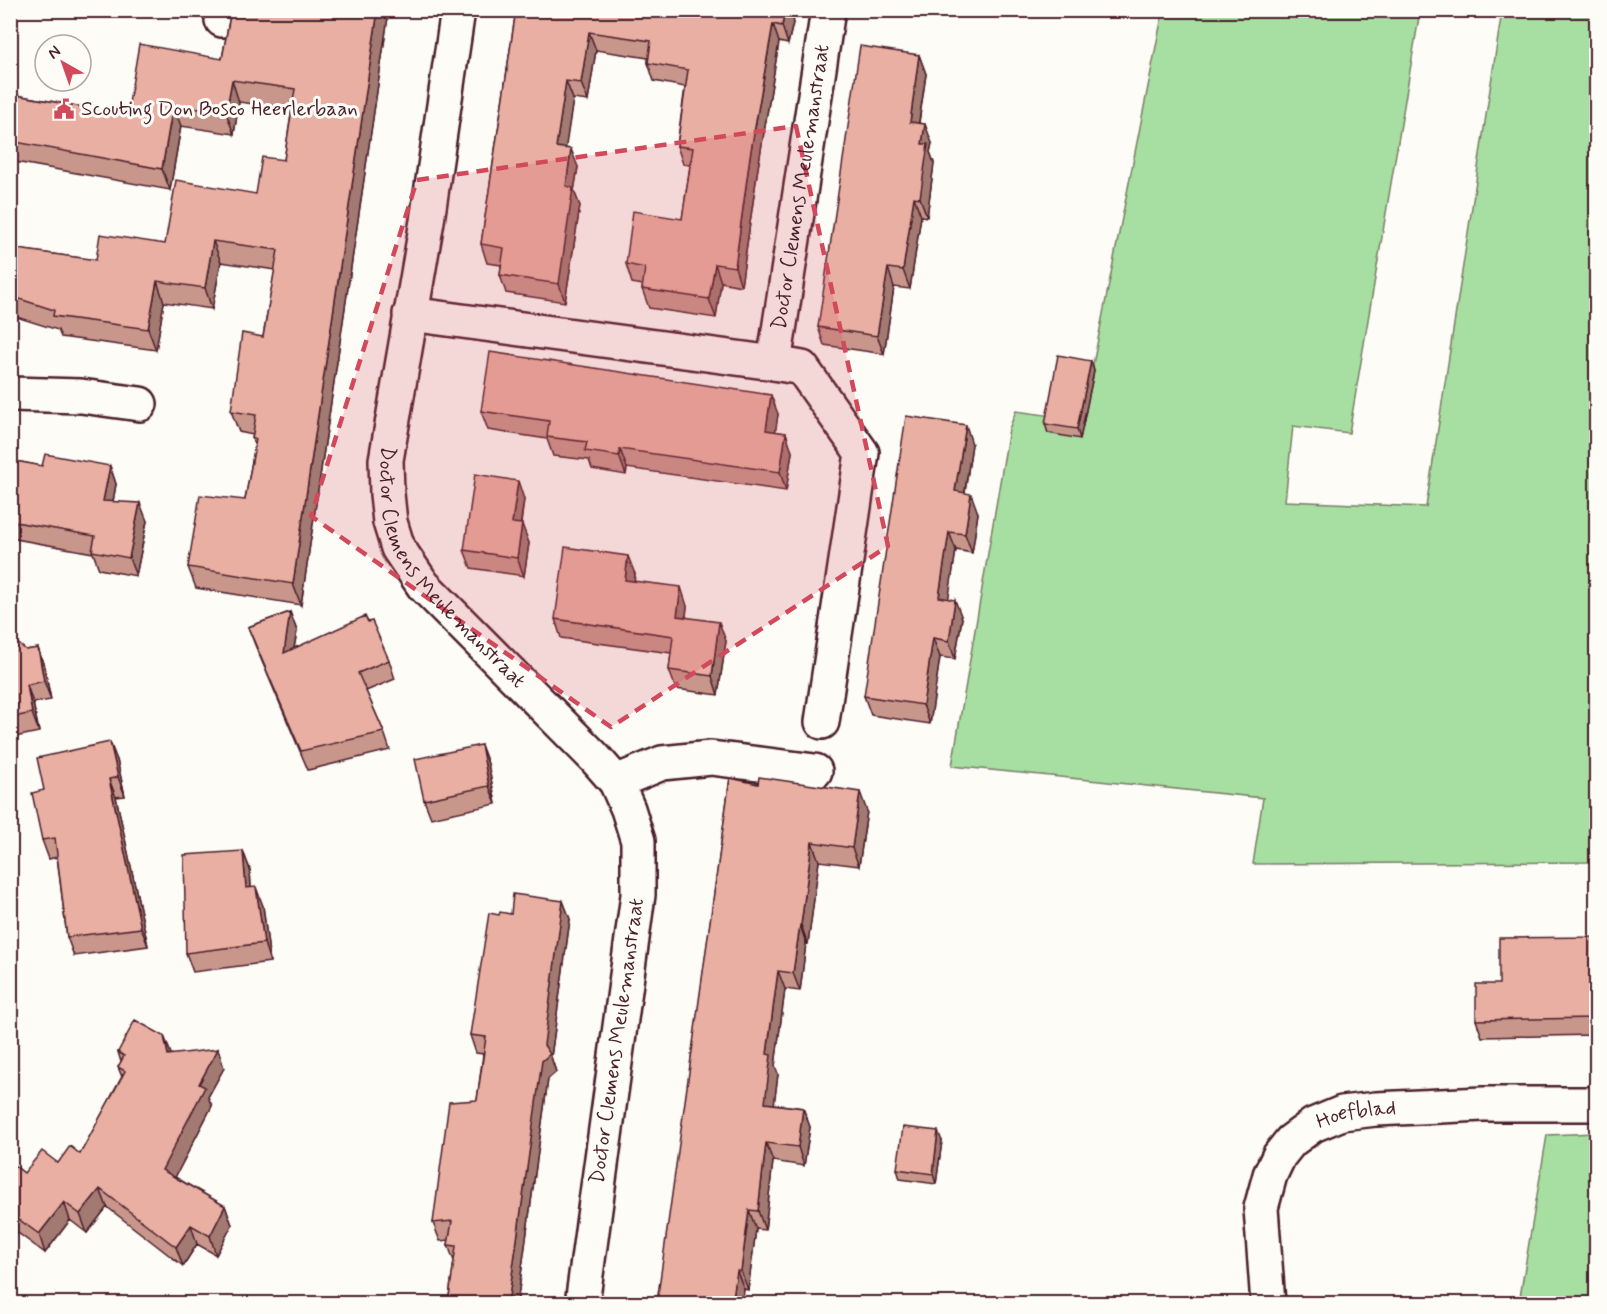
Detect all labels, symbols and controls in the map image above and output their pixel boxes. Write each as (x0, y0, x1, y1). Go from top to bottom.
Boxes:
north arrow (33, 33, 93, 93)
text: N (43, 41, 65, 64)
street label: Doctor Clemens Meulemanstraat (765, 42, 837, 332)
place label: Scouting Don Bosco Heerlerbaan (81, 95, 358, 125)
public building icon: Scouting Don Bosco Heerlerbaan (52, 97, 76, 121)
street label: Doctor Clemens Meulemanstraat (372, 444, 532, 694)
street label: Doctor Clemens Meulemanstraat (583, 896, 651, 1186)
street label: Hoefblad (1312, 1094, 1397, 1136)

